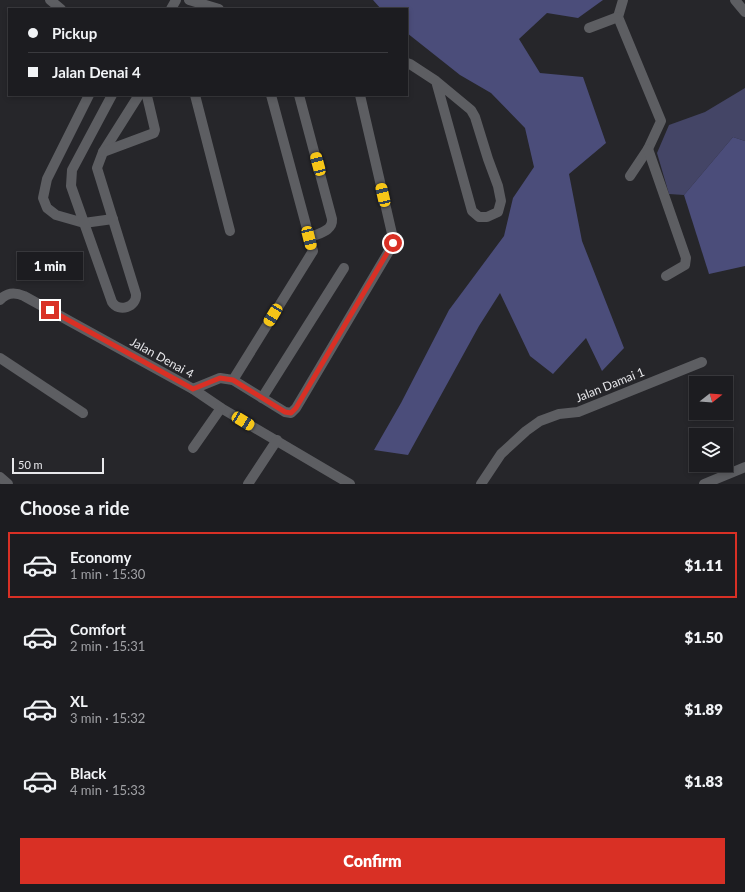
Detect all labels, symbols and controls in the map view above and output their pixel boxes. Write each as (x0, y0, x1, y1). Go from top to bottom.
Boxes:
text: Pickup (52, 24, 97, 42)
text: Jalan Denai 4 (52, 63, 141, 81)
car (309, 151, 327, 177)
car (374, 182, 392, 208)
car (300, 225, 318, 251)
route start (384, 234, 402, 252)
callout: 1 min (17, 252, 83, 280)
text: 1 min (34, 258, 66, 274)
route end (41, 301, 59, 319)
car (262, 302, 284, 328)
street label: Jalan Denai 4 (128, 334, 197, 381)
street label: Jalan Damai 1 (573, 364, 647, 405)
north arrow (689, 376, 733, 420)
map controls (689, 376, 733, 472)
car (230, 410, 256, 432)
button: layers (689, 428, 733, 472)
scale bar (12, 456, 104, 475)
text: 50 m (18, 458, 43, 471)
text: Choose a ride (20, 497, 129, 519)
icon: car (22, 547, 58, 583)
text: Economy (70, 548, 131, 566)
text: $1.11 (685, 556, 723, 574)
text: 1 min · 15:30 (70, 566, 145, 582)
icon: car (22, 619, 58, 655)
text: Comfort (70, 620, 126, 638)
text: $1.50 (685, 628, 723, 646)
text: 2 min · 15:31 (70, 638, 145, 654)
icon: car (22, 691, 58, 727)
text: XL (70, 692, 88, 710)
text: $1.89 (685, 700, 723, 718)
text: 3 min · 15:32 (70, 710, 145, 726)
icon: car (22, 763, 58, 799)
text: Black (70, 764, 106, 782)
text: $1.83 (685, 772, 723, 790)
text: 4 min · 15:33 (70, 782, 145, 798)
button: Confirm (20, 838, 725, 884)

